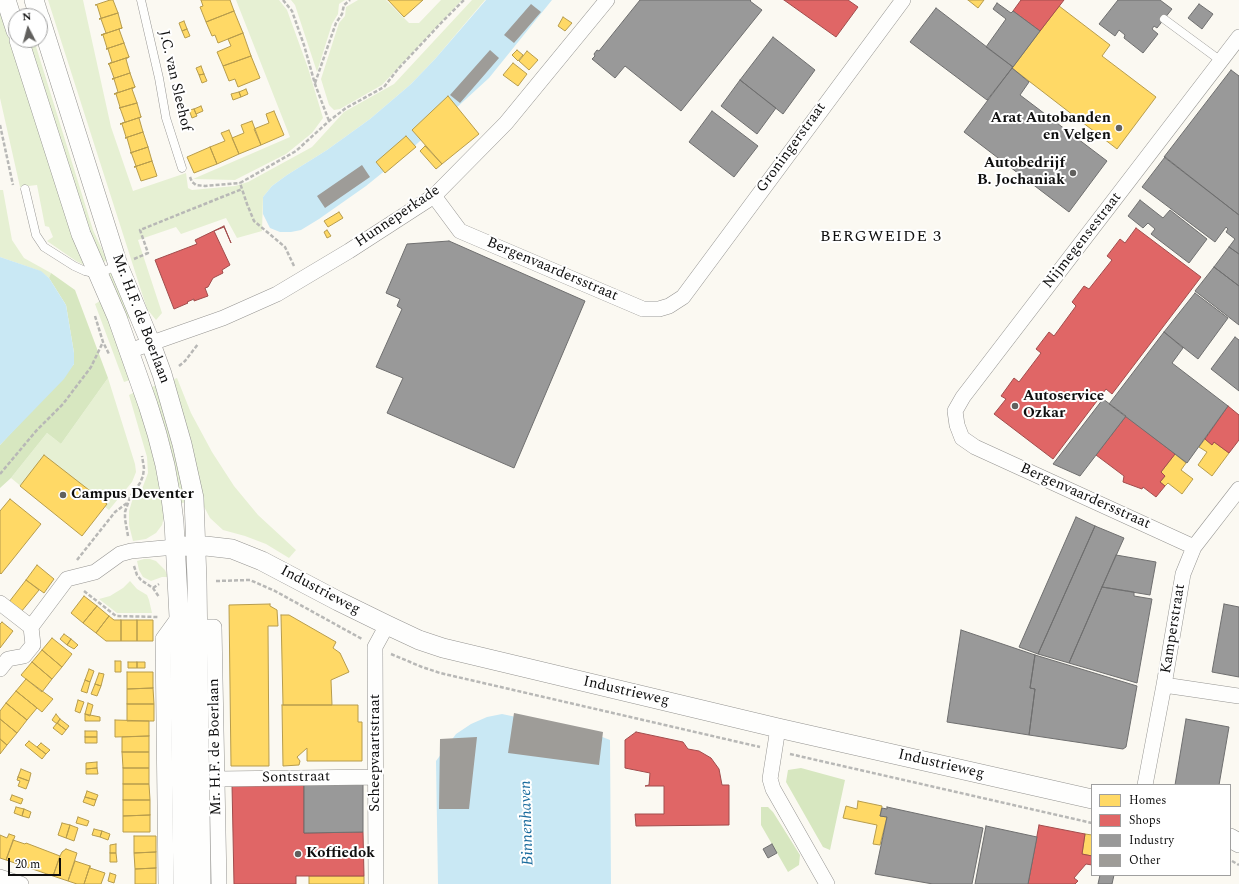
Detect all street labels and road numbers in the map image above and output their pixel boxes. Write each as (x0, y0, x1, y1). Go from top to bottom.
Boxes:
street label: J.C. van Sleehof (154, 29, 194, 133)
street label: Groningerstraat (753, 100, 831, 196)
street label: Hunneperkade (352, 182, 444, 252)
street label: Nijmegensestraat (1040, 189, 1126, 293)
street label: Bergenvaardersstraat (484, 234, 620, 306)
street label: Mr. H.F. de Boerlaan (107, 252, 173, 386)
street label: Bergenvaardersstraat (1017, 460, 1153, 534)
street label: Industrieweg (277, 562, 363, 620)
street label: Kamperstraat (1158, 583, 1190, 675)
street label: Industrieweg (581, 673, 671, 711)
street label: Mr. H.F. de Boerlaan (206, 678, 226, 816)
street label: Scheepvaartstraat (367, 694, 385, 812)
street label: Industrieweg (896, 746, 986, 784)
street label: Sontstraat (262, 768, 330, 788)

